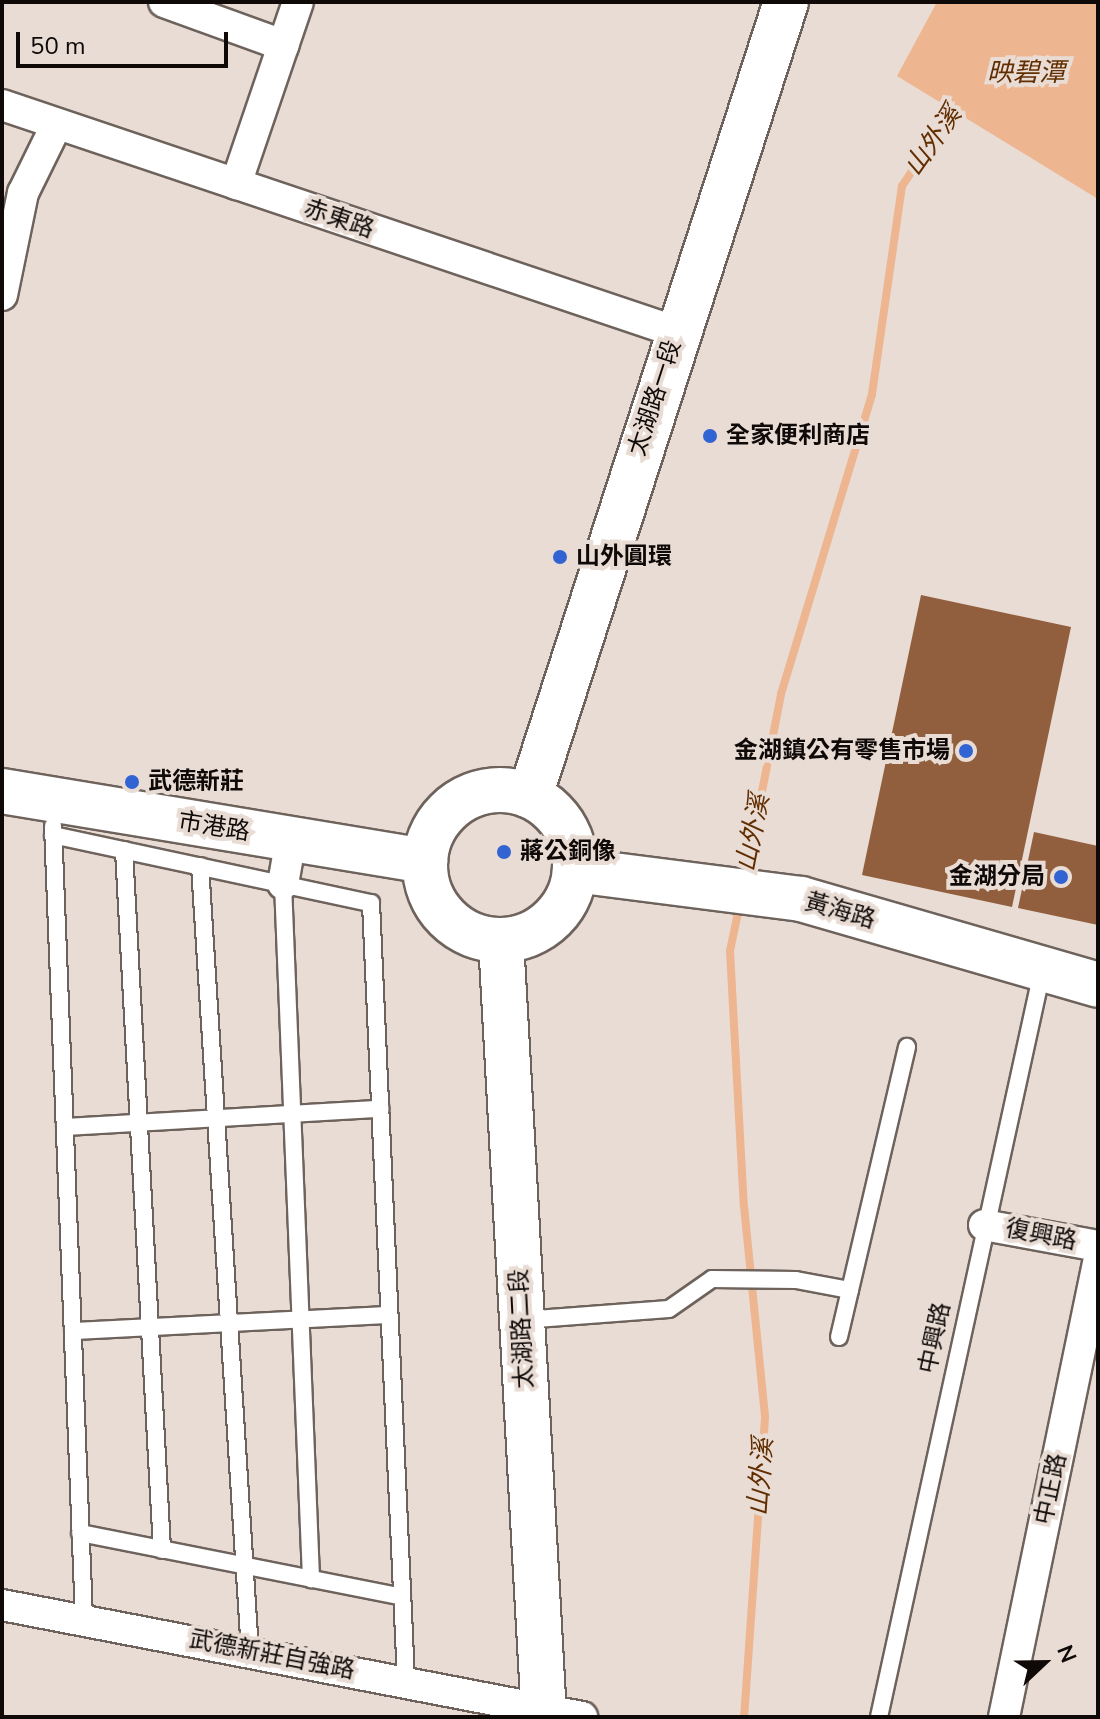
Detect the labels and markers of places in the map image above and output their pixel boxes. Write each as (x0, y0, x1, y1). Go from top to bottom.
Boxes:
place label: 全家便利商店 (726, 422, 870, 450)
marker: 全家便利商店 (701, 427, 719, 445)
place label: 山外圓環 (576, 543, 672, 571)
marker: 山外圓環 (551, 548, 569, 566)
place label: 金湖鎮公有零售市場 (734, 737, 950, 765)
marker: 金湖鎮公有零售市場 (957, 742, 975, 760)
place label: 武德新莊 (148, 768, 244, 796)
marker: 武德新莊 (123, 773, 141, 791)
place label: 蔣公銅像 (520, 838, 616, 866)
marker: 蔣公銅像 (495, 843, 513, 861)
place label: 金湖分局 (949, 863, 1045, 891)
marker: 金湖分局 (1052, 868, 1070, 886)

